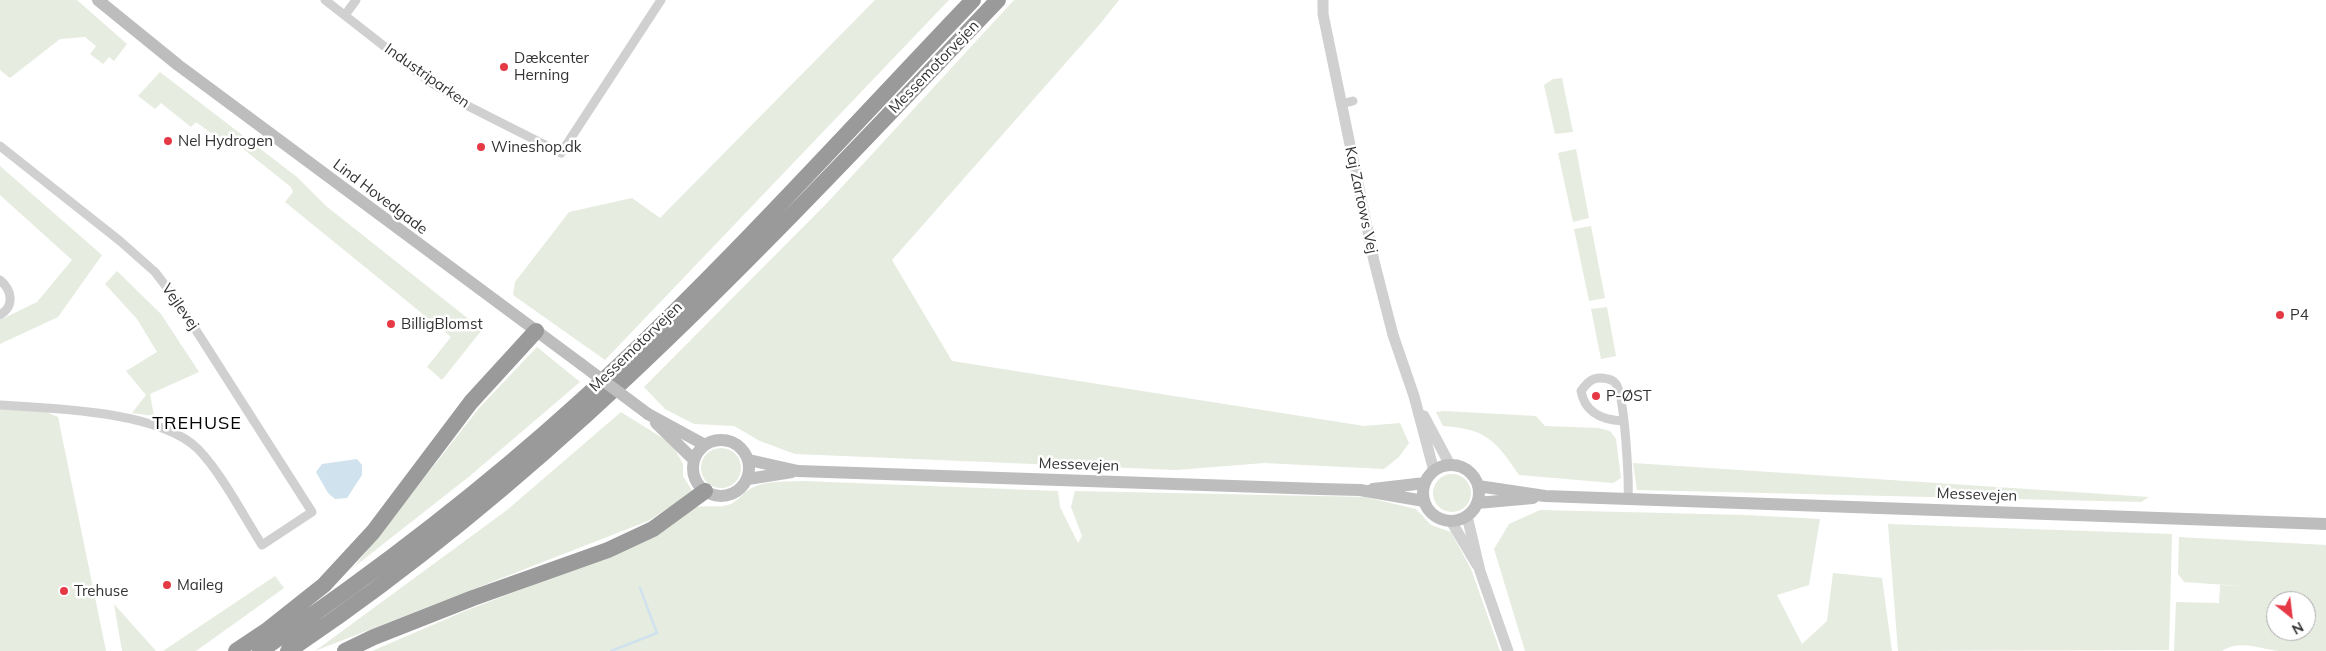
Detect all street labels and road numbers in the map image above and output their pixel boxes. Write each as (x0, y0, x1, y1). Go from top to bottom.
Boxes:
street label: Messemotorvejen (885, 17, 983, 117)
street label: Industriparken (381, 40, 473, 112)
street label: Kaj Zartows Vej (1341, 145, 1381, 255)
street label: Lind Hovedgade (329, 156, 431, 238)
street label: Vejlevej (158, 280, 202, 334)
street label: Messemotorvejen (586, 298, 686, 396)
street label: Messevejen (1038, 455, 1120, 475)
street label: Messevejen (1936, 485, 2018, 505)

